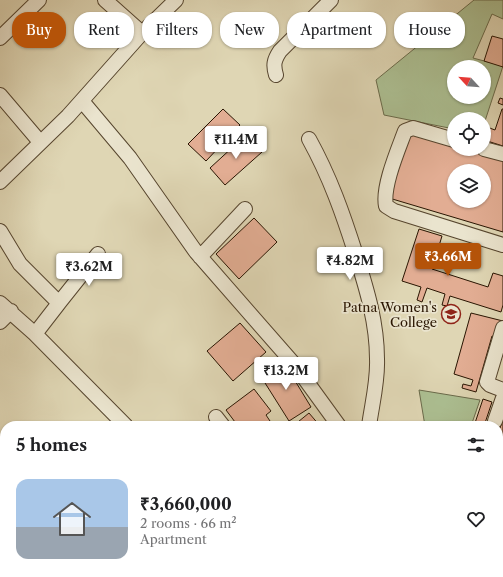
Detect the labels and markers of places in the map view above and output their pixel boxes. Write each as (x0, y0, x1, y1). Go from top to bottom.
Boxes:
pin: ₹11.4M (203, 126, 269, 160)
pin: ₹3.66M (415, 243, 481, 277)
pin: ₹4.82M (317, 247, 383, 281)
pin: ₹3.62M (56, 253, 122, 287)
place label: Patna Women's College (343, 299, 437, 330)
school or university icon: Patna Women's College (440, 303, 462, 325)
pin: ₹13.2M (253, 357, 319, 391)

